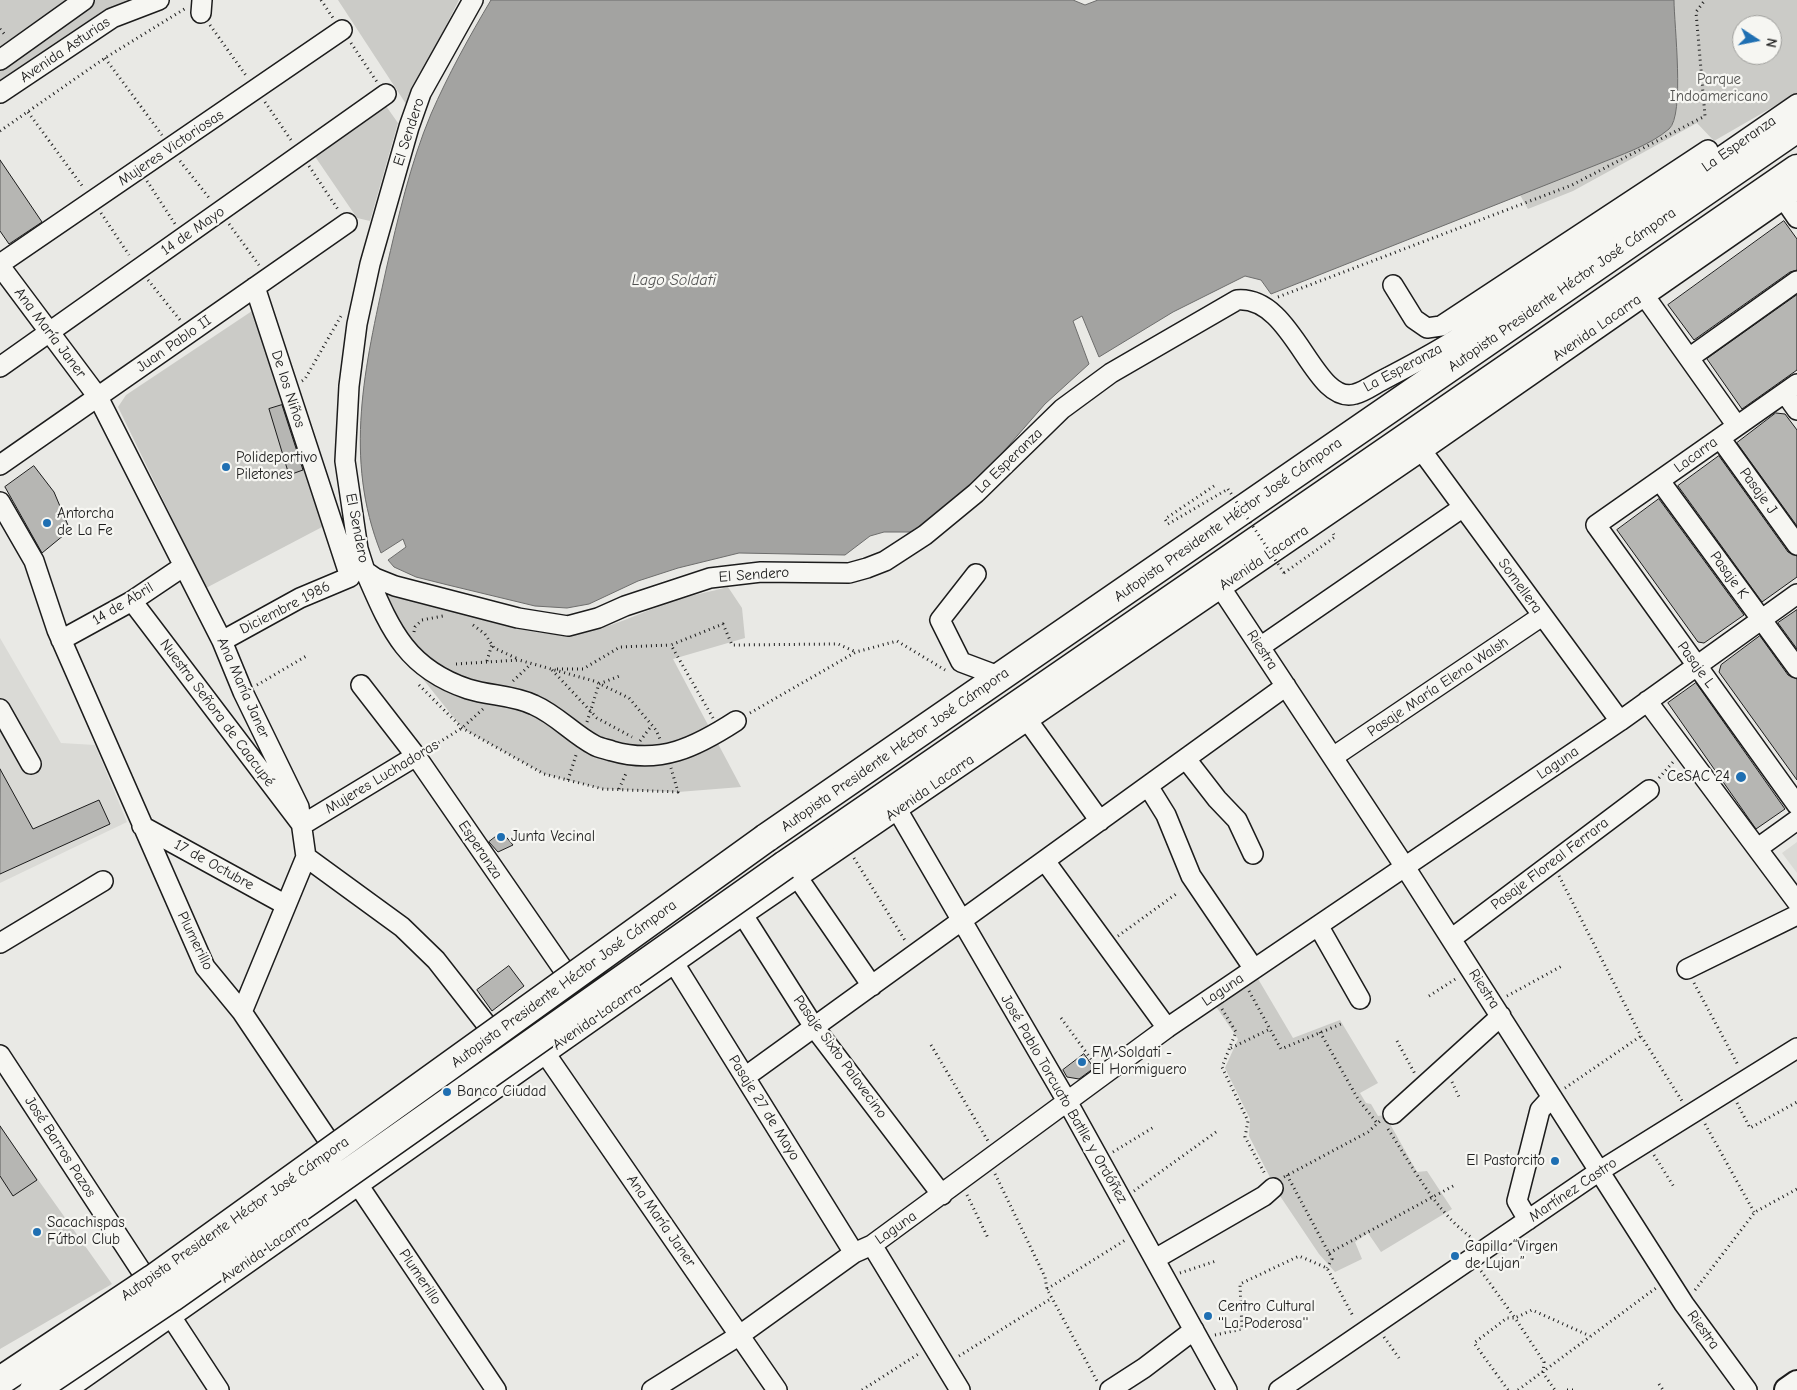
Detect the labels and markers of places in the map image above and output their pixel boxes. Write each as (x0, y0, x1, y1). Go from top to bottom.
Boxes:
place label: Polideportivo Piletones (236, 449, 317, 484)
marker: Polideportivo Piletones (220, 461, 232, 473)
place label: Antorcha de La Fe (57, 505, 114, 540)
marker: Antorcha de La Fe (41, 517, 53, 529)
place label: CeSAC 24 (1667, 768, 1730, 786)
marker: CeSAC 24 (1734, 770, 1748, 784)
place label: Junta Vecinal (511, 828, 595, 846)
marker: Junta Vecinal (495, 831, 507, 843)
place label: FM Soldati - El Hormiguero (1092, 1044, 1187, 1079)
marker: FM Soldati - El Hormiguero (1076, 1056, 1088, 1068)
place label: Banco Ciudad (457, 1083, 546, 1101)
marker: Banco Ciudad (441, 1086, 453, 1098)
place label: El Pastorcito (1466, 1152, 1545, 1170)
marker: El Pastorcito (1549, 1155, 1561, 1167)
place label: Sacachispas Fútbol Club (47, 1214, 125, 1249)
marker: Sacachispas Fútbol Club (31, 1226, 43, 1238)
place label: Capilla “Virgen de Lujan” (1465, 1238, 1558, 1273)
marker: Capilla “Virgen de Lujan” (1449, 1250, 1461, 1262)
place label: Centro Cultural ''La Poderosa'' (1218, 1298, 1315, 1333)
marker: Centro Cultural ''La Poderosa'' (1202, 1310, 1214, 1322)

